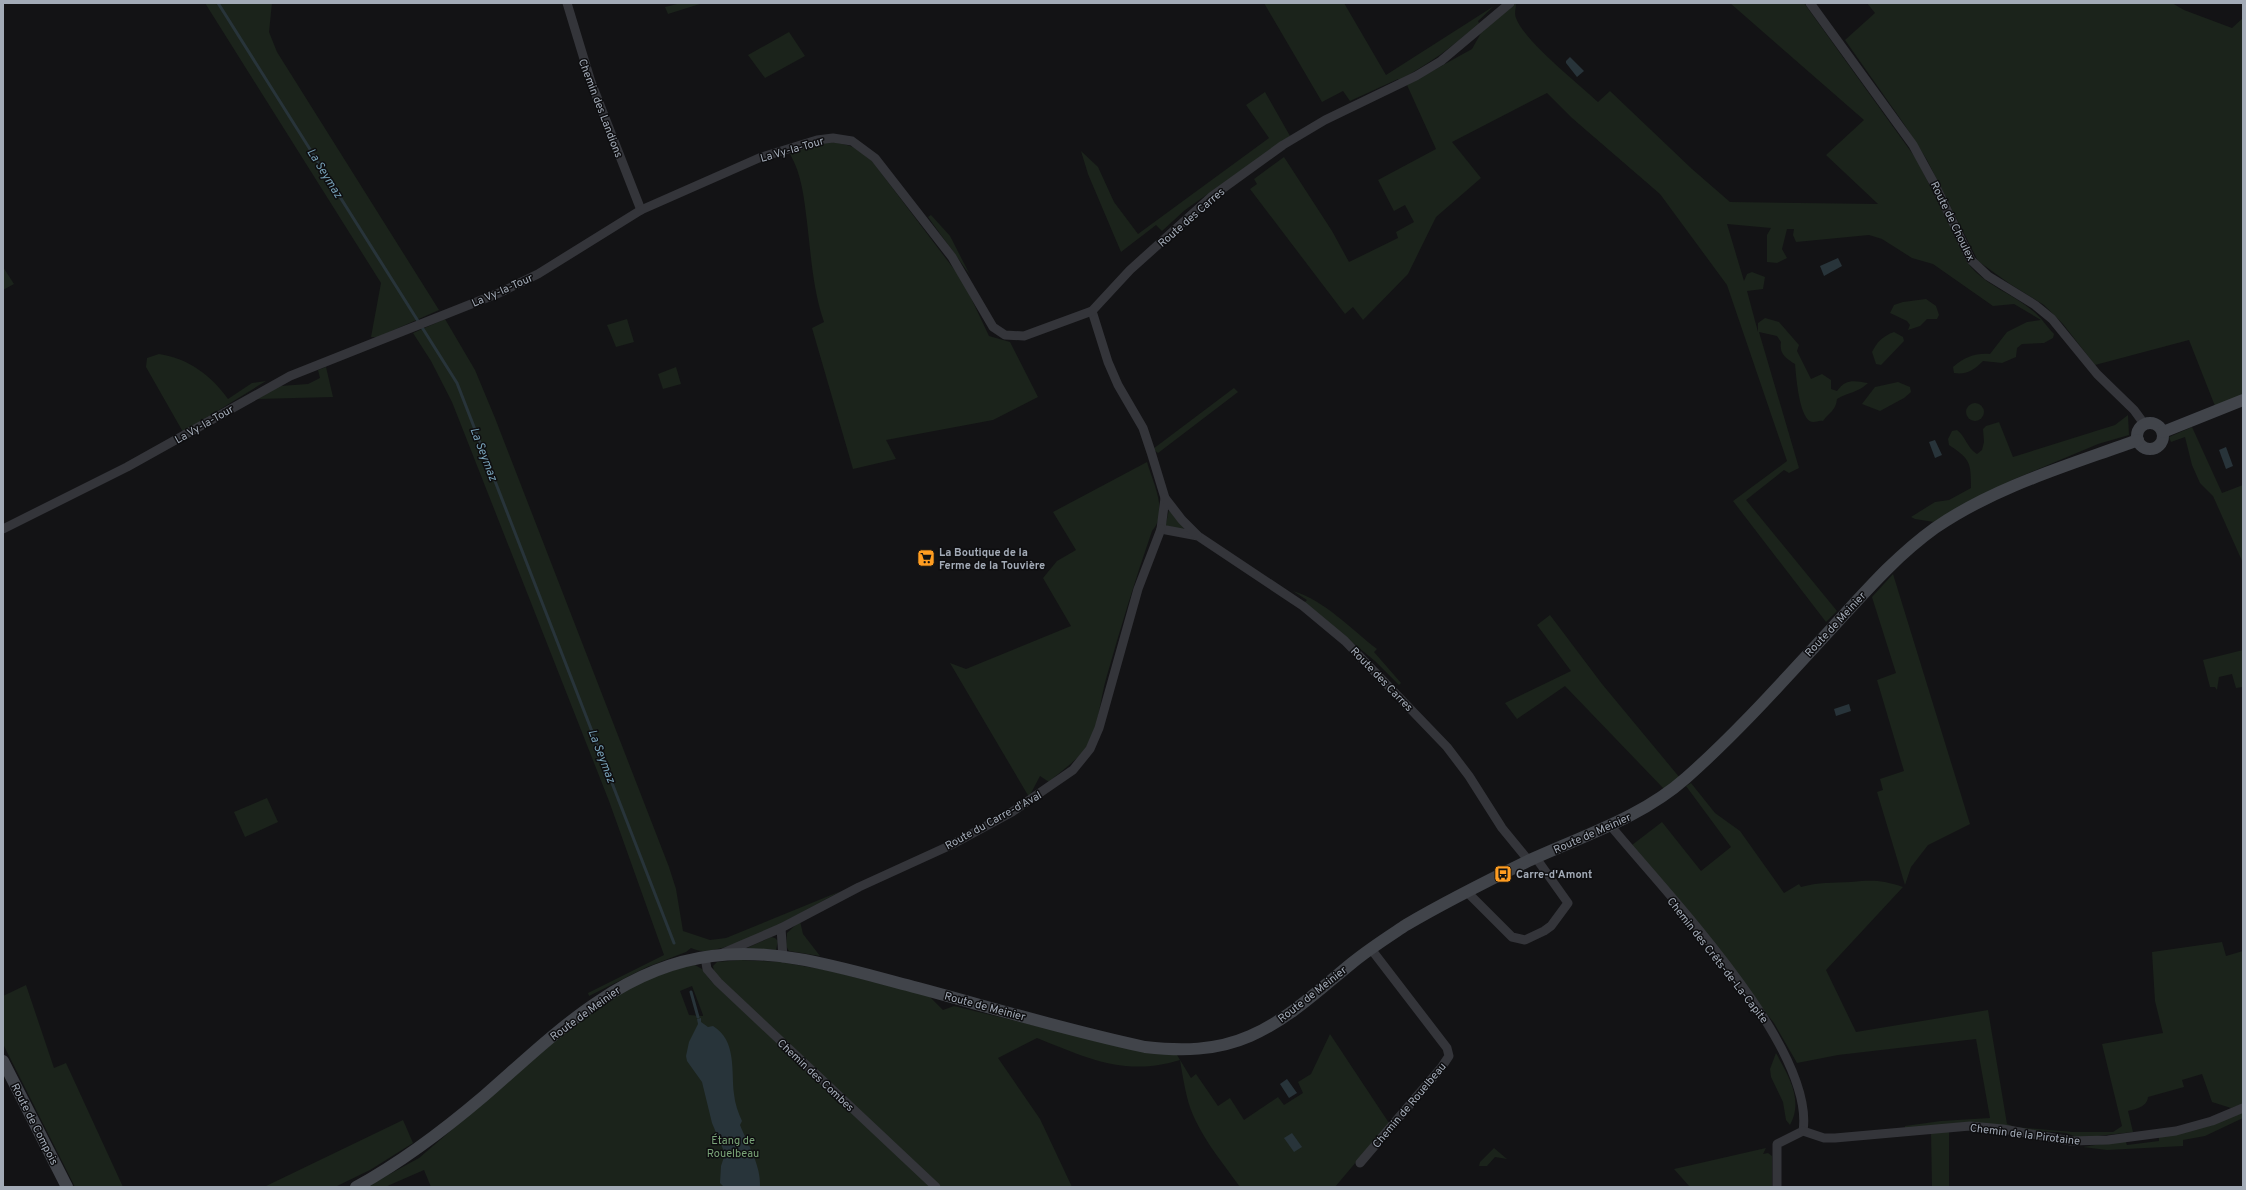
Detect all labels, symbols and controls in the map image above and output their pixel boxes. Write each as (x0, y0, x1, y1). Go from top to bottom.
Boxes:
street label: Chemin des Landions (575, 57, 625, 160)
street label: La Vy-la-Tour (759, 134, 826, 166)
water label: La Seymaz (303, 146, 346, 202)
street label: Route de Choulex (1927, 179, 1978, 264)
street label: Route des Carres (1155, 185, 1228, 251)
street label: La Vy-la-Tour (470, 271, 536, 311)
street label: La Vy-la-Tour (173, 402, 237, 447)
water label: La Seymaz (466, 425, 501, 484)
place label: La Boutique de la Ferme de la Touvière (939, 546, 1045, 573)
supermarket icon: La Boutique de la Ferme de la Touvière (916, 548, 936, 568)
street label: Route de Meinier (1802, 589, 1870, 660)
street label: Route des Carres (1347, 645, 1415, 715)
water label: La Seymaz (584, 727, 619, 786)
street label: Route du Carre-d'Aval (943, 789, 1044, 853)
street label: Route de Meinier (1551, 810, 1634, 857)
bus stop icon: Carre-d'Amont (1493, 864, 1513, 884)
place label: Carre-d'Amont (1516, 868, 1592, 882)
street label: Chemin des Crêts-de-La-Capite (1664, 895, 1771, 1026)
street label: Route de Meinier (1275, 963, 1350, 1026)
street label: Route de Meinier (548, 983, 624, 1044)
street label: Route de Meinier (943, 989, 1028, 1025)
street label: Chemin des Combes (774, 1037, 857, 1115)
street label: Chemin de Rouelbeau (1370, 1060, 1450, 1151)
street label: Route de Compois (7, 1081, 61, 1168)
street label: Chemin de la Pirotaine (1969, 1121, 2081, 1149)
park label: Étang de Rouelbeau (707, 1133, 759, 1161)

